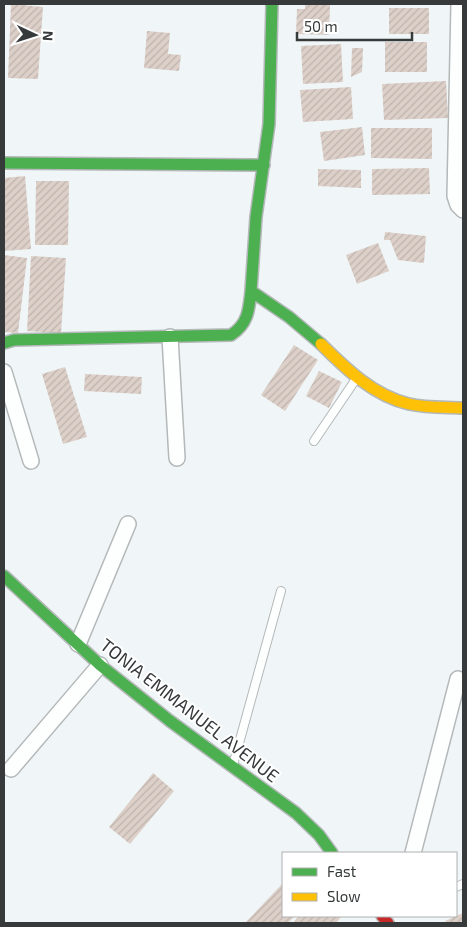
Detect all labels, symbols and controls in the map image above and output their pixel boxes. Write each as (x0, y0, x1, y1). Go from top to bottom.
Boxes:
north arrow (10, 10, 60, 60)
scale bar (297, 10, 412, 42)
text: 50 m (304, 17, 338, 35)
text: N (40, 30, 57, 42)
street label: TONIA EMMANUEL AVENUE (96, 633, 284, 787)
legend (282, 852, 457, 917)
text: Fast (327, 862, 357, 880)
text: Slow (327, 887, 361, 905)

